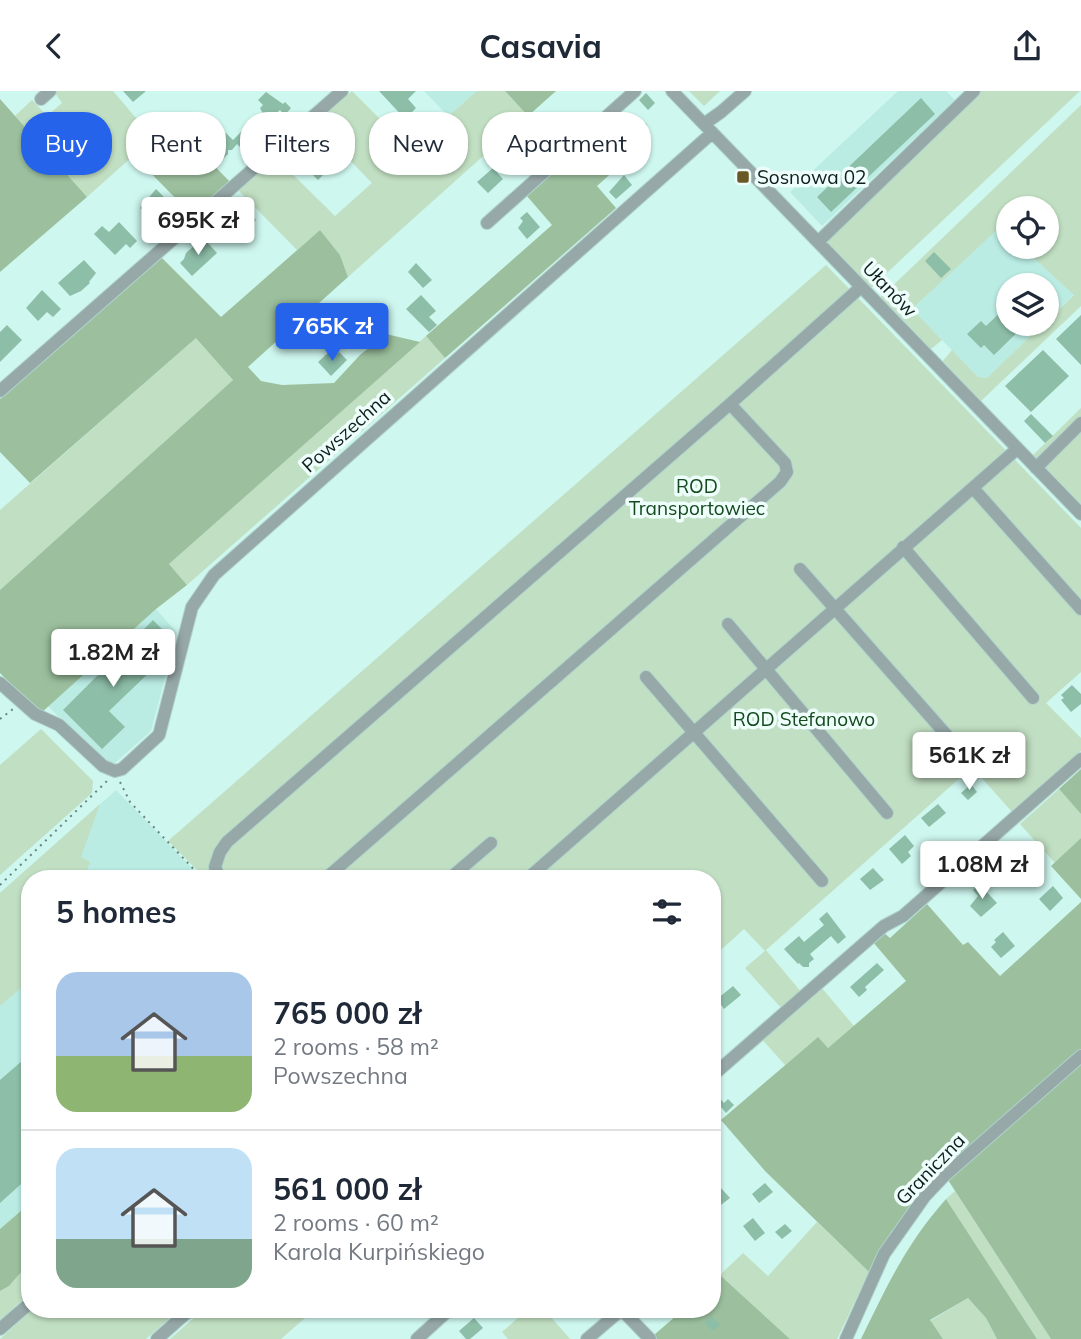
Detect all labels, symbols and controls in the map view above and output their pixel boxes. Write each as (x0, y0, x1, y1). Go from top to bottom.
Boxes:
text: Casavia (479, 26, 602, 66)
icon: back (35, 27, 73, 65)
icon: share (1008, 27, 1046, 65)
chip: Buy (21, 112, 112, 175)
chip: Rent (126, 112, 226, 175)
chip: Filters (240, 112, 355, 175)
chip: New (369, 112, 468, 175)
chip: Apartment (482, 112, 651, 175)
place label: Sosnowa 02 (757, 165, 866, 189)
marker: Sosnowa 02 (735, 169, 751, 185)
map controls (996, 196, 1059, 336)
button: locate (996, 196, 1059, 259)
pin: 695K zł (133, 197, 263, 257)
text: 695K zł (157, 205, 239, 234)
street label: Ułanów (858, 256, 922, 322)
button: layers (996, 273, 1059, 336)
pin: 765K zł (267, 303, 397, 363)
text: 765K zł (291, 311, 373, 340)
street label: Powszechna (297, 385, 395, 477)
park label: ROD Transportowiec (629, 474, 765, 520)
pin: 1.82M zł (41, 629, 185, 689)
text: 1.82M zł (67, 637, 159, 666)
park label: ROD Stefanowo (733, 707, 875, 731)
pin: 561K zł (904, 733, 1034, 792)
text: 561K zł (928, 740, 1010, 769)
pin: 1.08M zł (910, 841, 1054, 901)
text: 1.08M zł (936, 849, 1028, 878)
text: 5 homes (56, 893, 177, 931)
icon: filters (648, 893, 686, 931)
text: 765 000 zł (273, 994, 421, 1032)
icon: home (112, 1000, 196, 1084)
text: 2 rooms · 58 m² (273, 1032, 439, 1061)
text: Powszechna (273, 1061, 408, 1090)
street label: Graniczna (890, 1128, 970, 1210)
text: 561 000 zł (273, 1170, 421, 1208)
icon: home (112, 1176, 196, 1260)
text: 2 rooms · 60 m² (273, 1208, 439, 1237)
text: Karola Kurpińskiego (273, 1237, 485, 1266)

